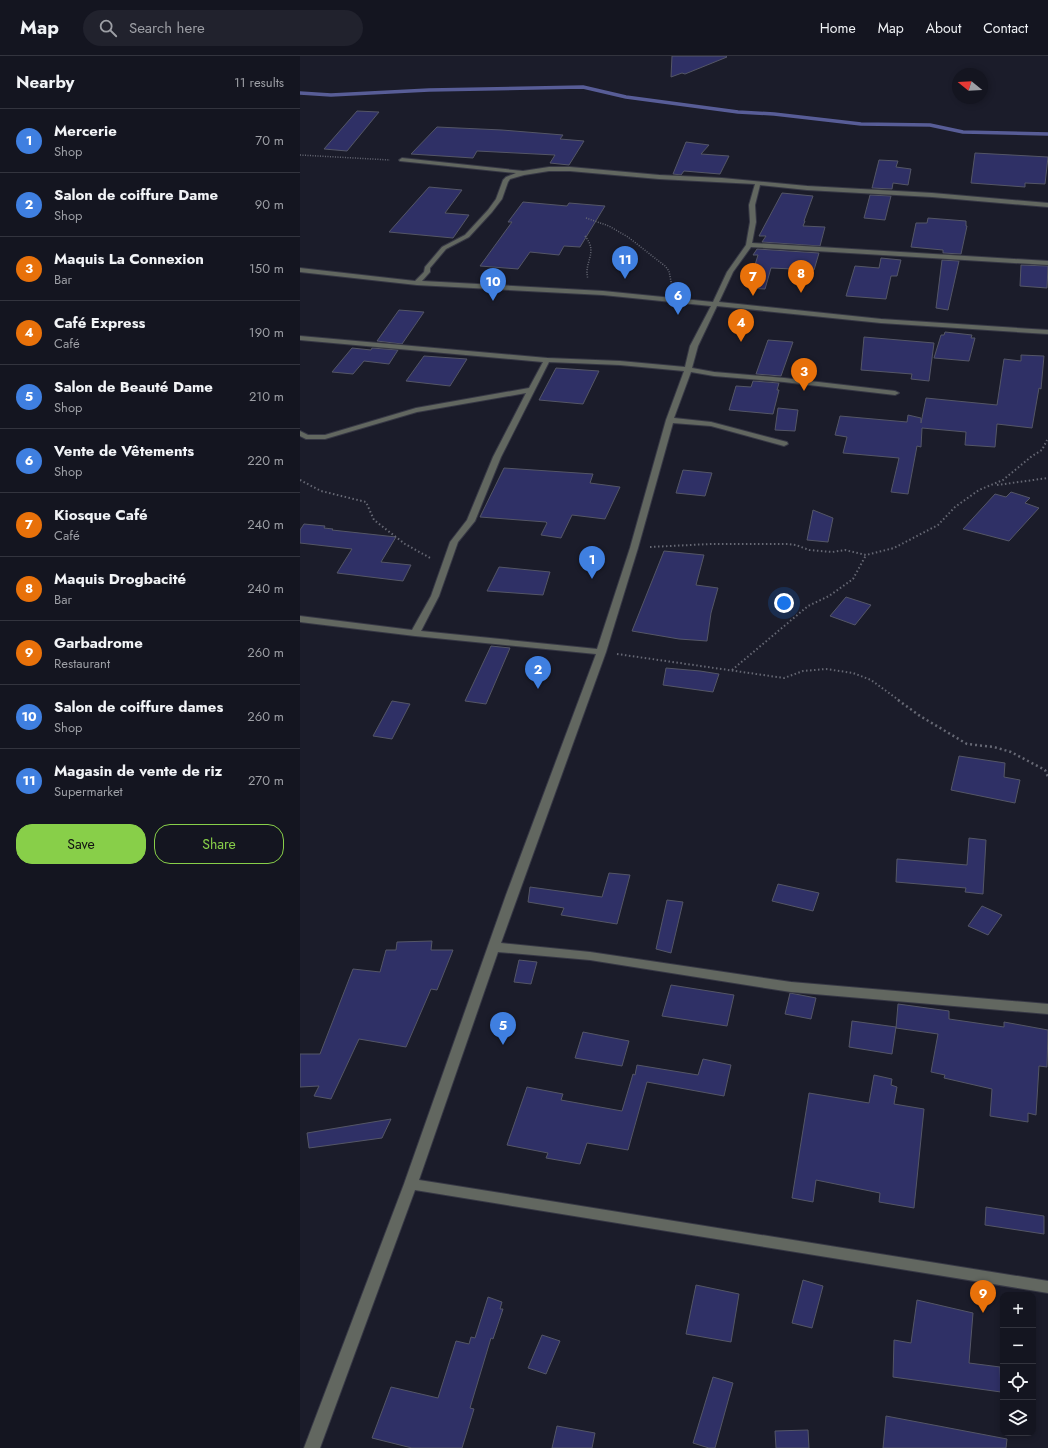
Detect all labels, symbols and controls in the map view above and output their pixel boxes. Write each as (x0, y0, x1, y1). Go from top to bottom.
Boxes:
search box (83, 10, 363, 46)
text: Map (20, 14, 59, 41)
icon: search (97, 17, 119, 39)
text: Search here (129, 17, 205, 39)
text: Home (820, 18, 856, 38)
text: Map (878, 18, 904, 38)
text: About (926, 18, 961, 38)
text: Contact (983, 18, 1028, 38)
north arrow (952, 68, 988, 104)
text: Nearby (16, 70, 74, 94)
text: 11 results (234, 73, 284, 92)
text: Mercerie (54, 120, 117, 142)
text: 1 (26, 131, 32, 150)
text: 70 m (255, 131, 284, 150)
text: Shop (54, 142, 82, 161)
text: Salon de coiffure Dame (54, 184, 218, 206)
text: 2 (25, 195, 33, 214)
text: 90 m (255, 195, 284, 214)
text: Shop (54, 206, 82, 225)
pin: 11 (612, 246, 638, 279)
text: Maquis La Connexion (54, 248, 204, 270)
text: 3 (25, 259, 33, 278)
text: 150 m (249, 259, 284, 278)
pin: 8 (788, 260, 814, 293)
pin: 7 (740, 263, 766, 296)
pin: 10 (480, 268, 506, 301)
text: Bar (54, 270, 72, 289)
pin: 6 (665, 282, 691, 315)
pin: 4 (728, 309, 754, 342)
text: Café Express (54, 312, 145, 334)
text: 4 (24, 323, 34, 342)
text: 190 m (249, 323, 284, 342)
text: Café (54, 334, 80, 353)
pin: 3 (791, 358, 817, 391)
text: Salon de Beauté Dame (54, 376, 213, 398)
text: 5 (25, 387, 33, 406)
text: 210 m (249, 387, 284, 406)
text: Shop (54, 398, 82, 417)
text: Vente de Vêtements (54, 440, 194, 462)
text: 6 (25, 451, 33, 470)
text: 220 m (247, 451, 284, 470)
text: Shop (54, 462, 82, 481)
text: Kiosque Café (54, 504, 148, 526)
text: 7 (25, 515, 33, 534)
text: 240 m (247, 515, 284, 534)
text: Café (54, 526, 80, 545)
pin: 1 (579, 546, 605, 579)
text: Maquis Drogbacité (54, 568, 186, 590)
text: 8 (25, 579, 33, 598)
text: 240 m (247, 579, 284, 598)
text: Bar (54, 590, 72, 609)
your location (774, 593, 794, 613)
text: Garbadrome (54, 632, 143, 654)
text: 9 (25, 643, 33, 662)
text: 260 m (247, 643, 284, 662)
text: Restaurant (54, 654, 110, 673)
pin: 2 (525, 656, 551, 689)
text: Salon de coiffure dames (54, 696, 223, 718)
text: 10 (21, 707, 37, 726)
text: 260 m (247, 707, 284, 726)
text: Shop (54, 718, 82, 737)
text: Magasin de vente de riz (54, 760, 222, 782)
text: 11 (22, 771, 36, 790)
text: 270 m (248, 771, 284, 790)
text: Supermarket (54, 782, 123, 801)
button: Save (16, 824, 146, 864)
button: Share (154, 824, 284, 864)
pin: 5 (490, 1012, 516, 1045)
pin: 9 (970, 1280, 996, 1313)
map controls (1000, 1292, 1036, 1436)
button: + (1000, 1292, 1036, 1328)
button: − (1000, 1328, 1036, 1364)
button: locate (1000, 1364, 1036, 1400)
button: layers (1000, 1400, 1036, 1436)

